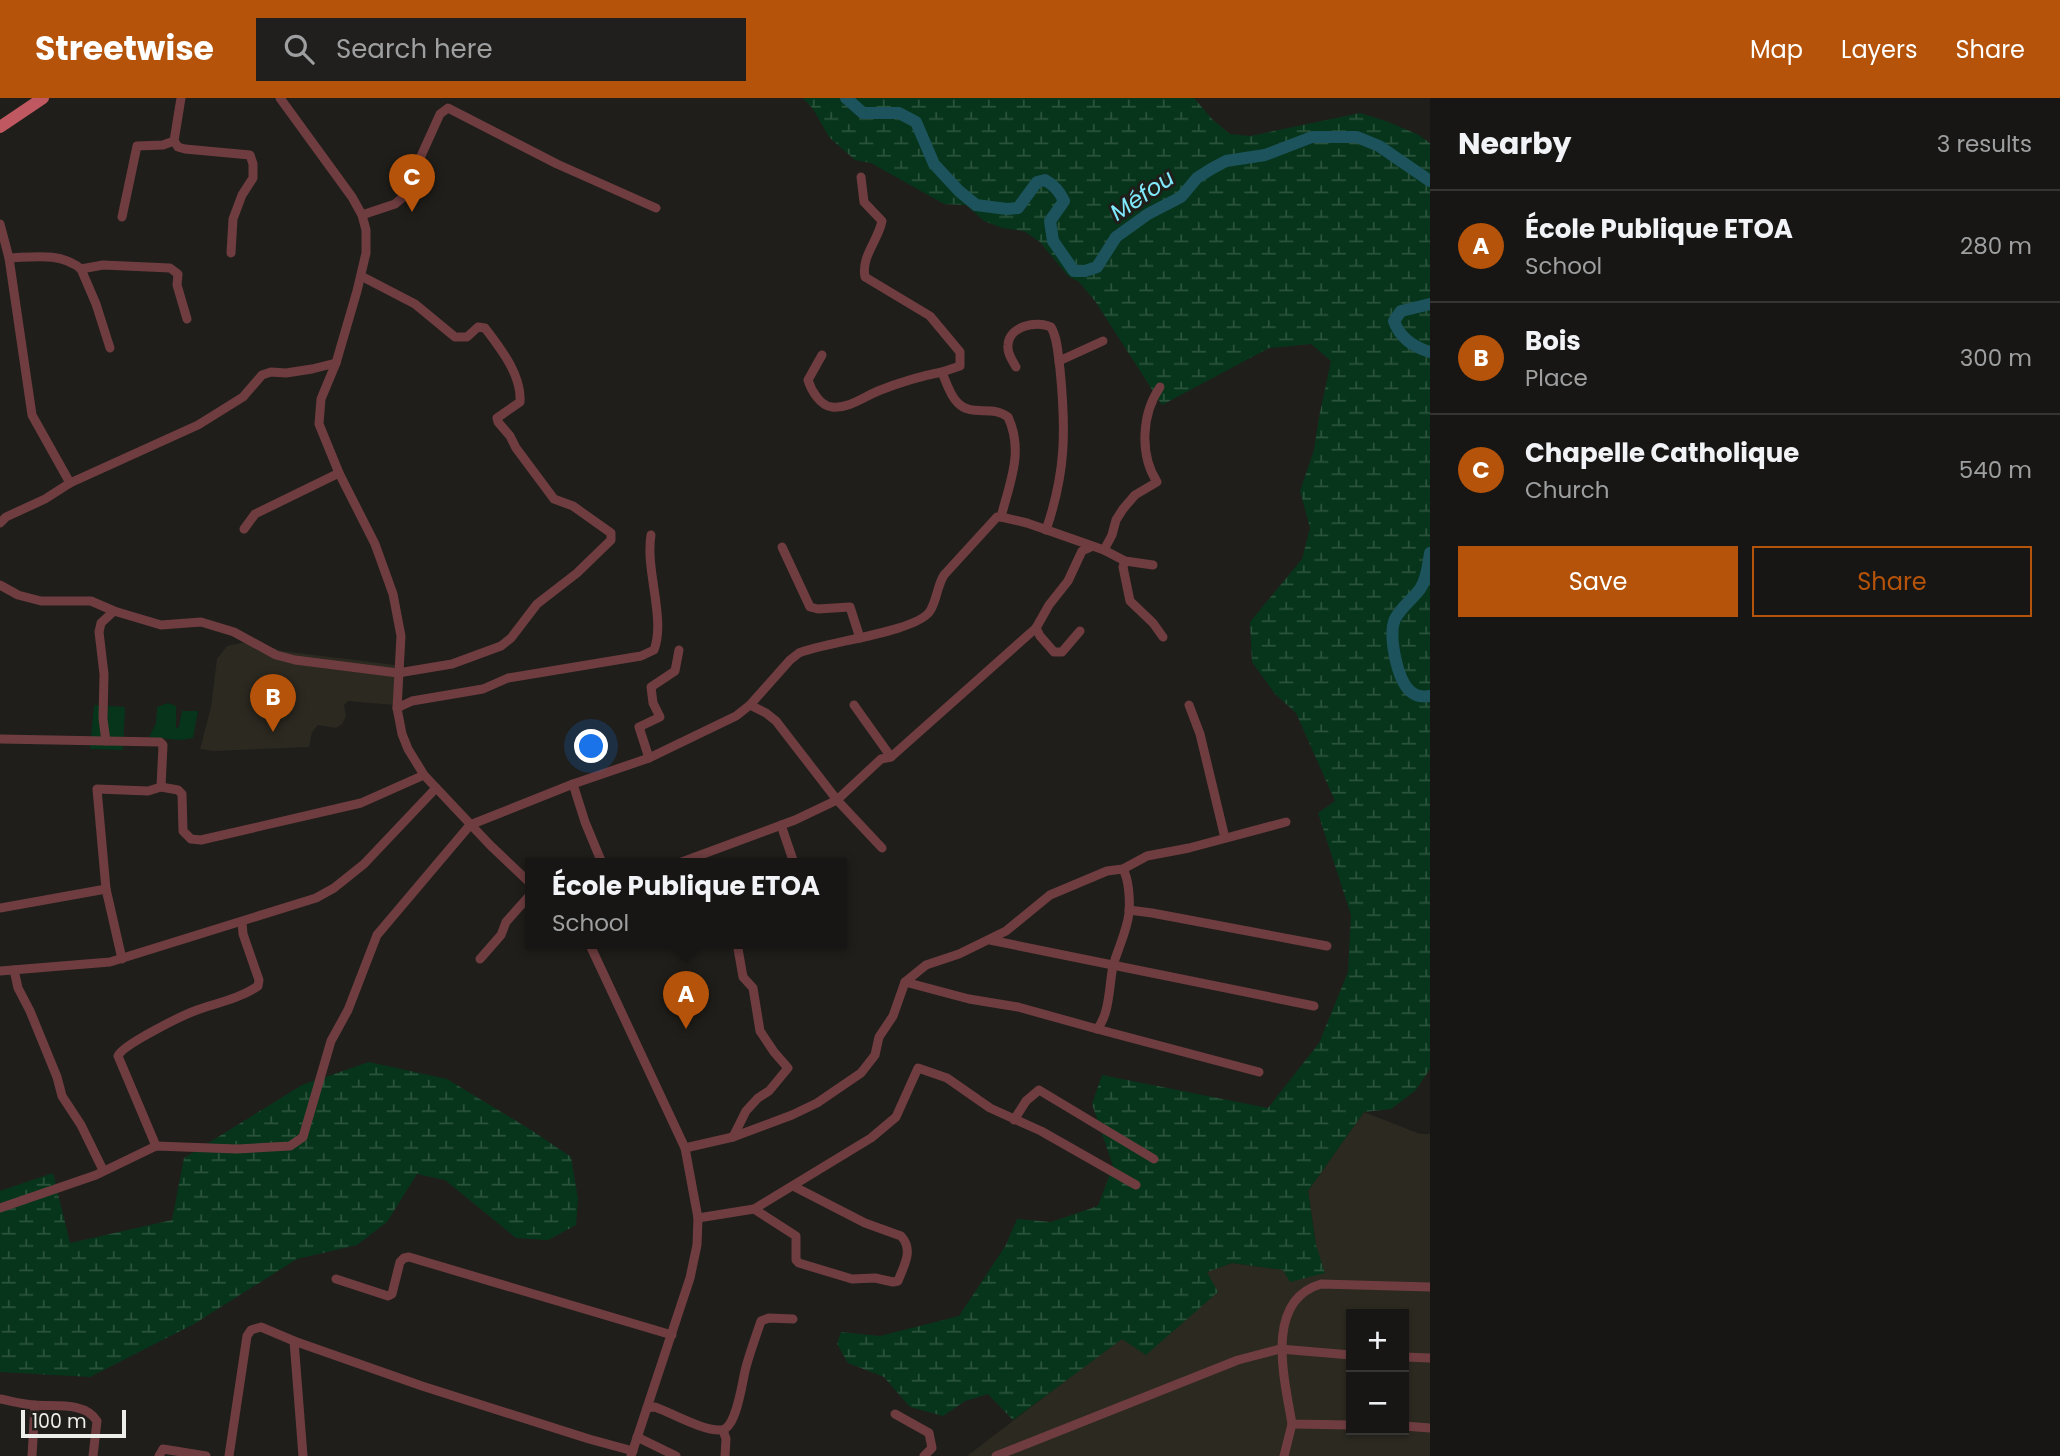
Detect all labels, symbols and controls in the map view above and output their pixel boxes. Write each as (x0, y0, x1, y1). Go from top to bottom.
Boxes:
search box (256, 18, 746, 81)
text: Streetwise (35, 25, 214, 72)
icon: search (280, 30, 318, 68)
text: Search here (336, 31, 493, 67)
text: Map (1750, 33, 1803, 66)
text: Layers (1841, 33, 1917, 66)
text: Share (1955, 33, 2025, 66)
text: Nearby (1458, 122, 1572, 165)
text: 3 results (1937, 128, 2032, 160)
pin: C (389, 154, 435, 212)
water label: Méfou (1104, 162, 1180, 228)
text: École Publique ETOA (1525, 211, 1793, 247)
text: A (1473, 230, 1489, 262)
text: 280 m (1960, 230, 2032, 262)
text: School (1525, 250, 1602, 282)
text: Bois (1525, 323, 1581, 359)
text: B (1473, 342, 1489, 374)
text: 300 m (1960, 342, 2032, 374)
text: Place (1525, 362, 1588, 394)
text: Chapelle Catholique (1525, 435, 1799, 471)
text: C (1472, 454, 1490, 486)
text: 540 m (1959, 454, 2032, 486)
text: Church (1525, 474, 1609, 506)
button: Save (1458, 546, 1738, 617)
button: Share (1752, 546, 2032, 617)
pin: B (250, 674, 296, 732)
your location (574, 729, 608, 763)
popup (525, 858, 847, 949)
text: École Publique ETOA (552, 868, 820, 904)
text: School (552, 907, 629, 939)
pin: A (663, 971, 709, 1029)
map controls (1346, 1309, 1409, 1435)
button: + (1346, 1309, 1409, 1372)
button: − (1346, 1372, 1409, 1435)
scale bar (21, 1407, 126, 1439)
text: 100 m (32, 1408, 87, 1435)

